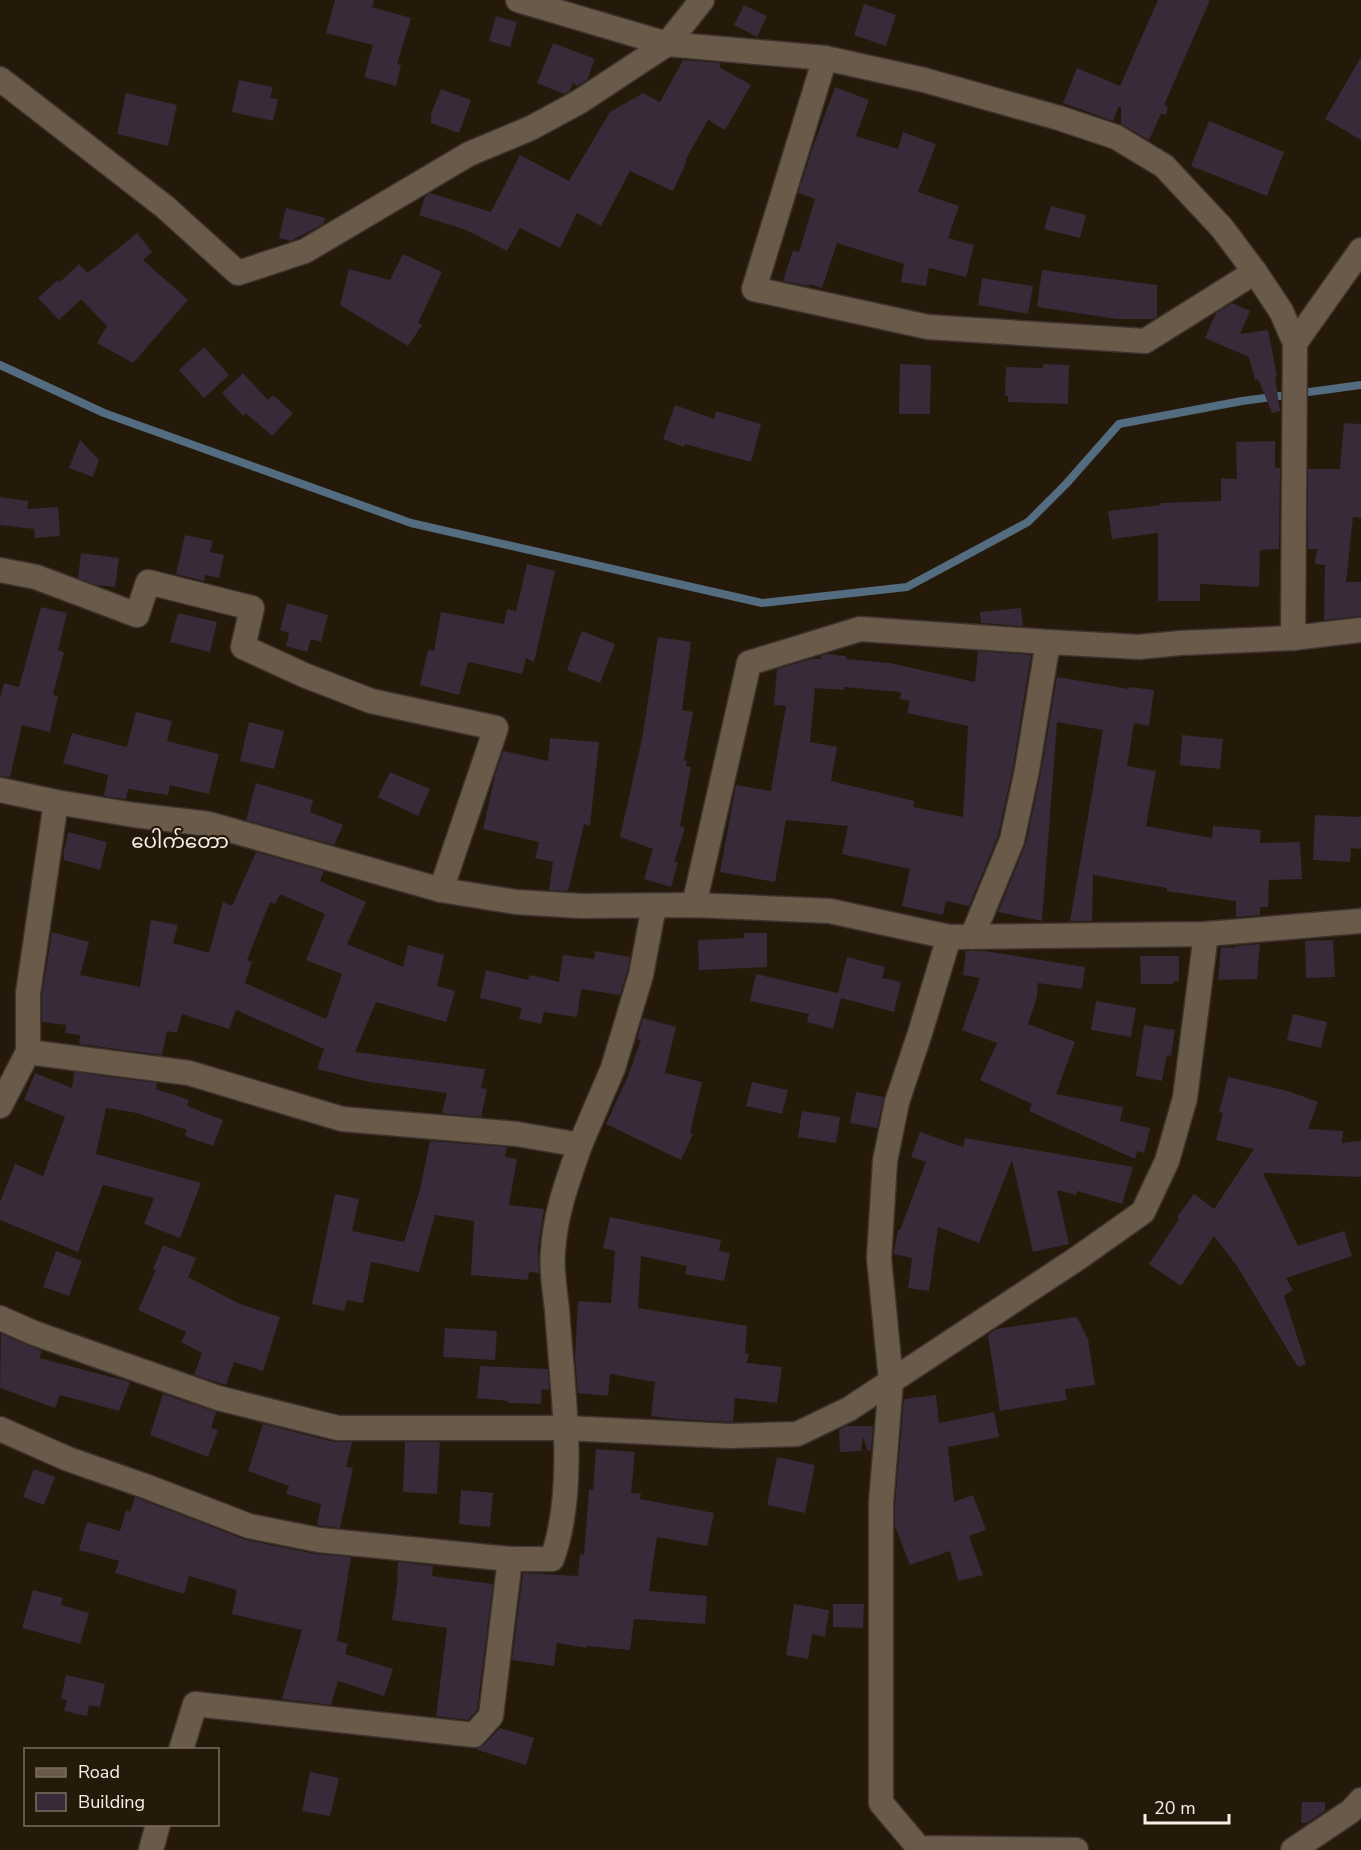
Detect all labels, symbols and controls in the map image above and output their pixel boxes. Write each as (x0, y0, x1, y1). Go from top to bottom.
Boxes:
district label: ပေါက်တော (131, 827, 229, 855)
legend (24, 1748, 219, 1826)
text: Road (78, 1760, 120, 1784)
scale bar (1145, 1787, 1229, 1825)
text: Building (78, 1790, 145, 1814)
text: 20 m (1154, 1796, 1196, 1820)

